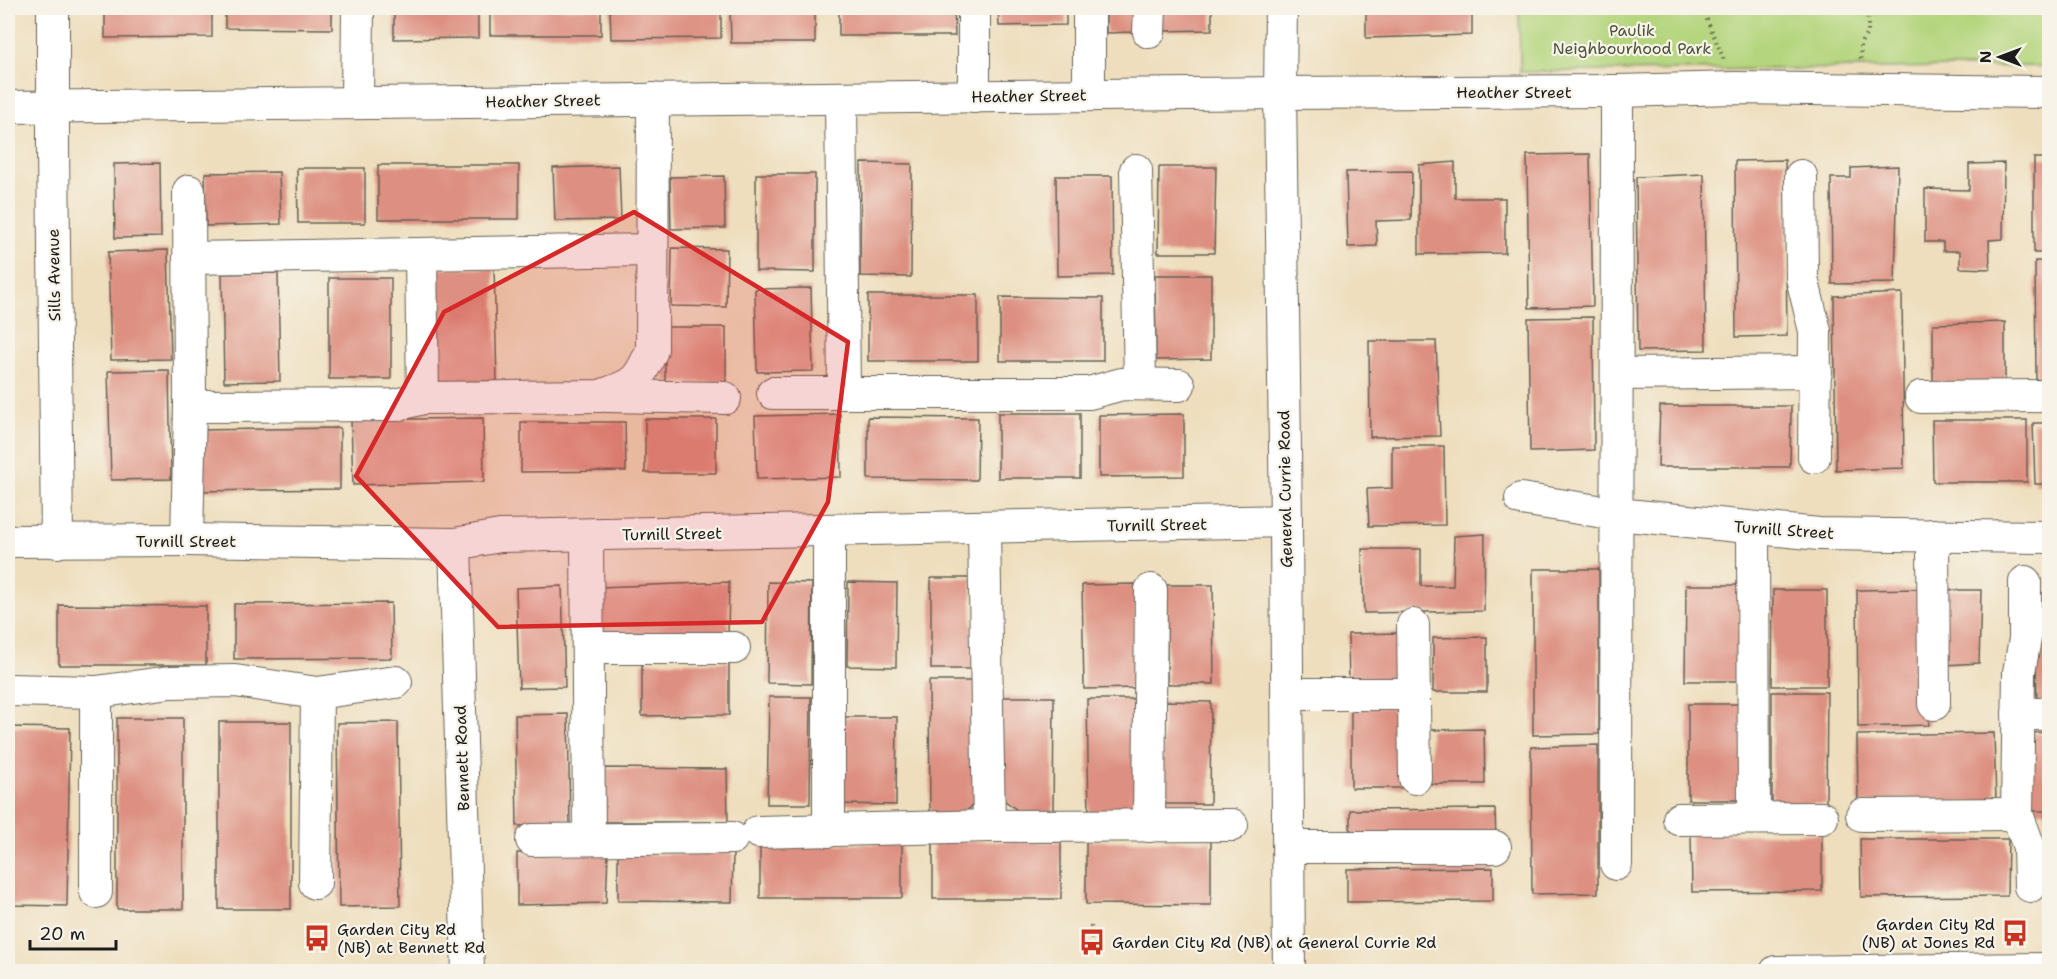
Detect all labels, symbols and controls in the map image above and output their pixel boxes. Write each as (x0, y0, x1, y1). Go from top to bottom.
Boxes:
park label: Paulik Neighbourhood Park (1552, 20, 1712, 59)
north arrow (1970, 27, 2030, 87)
text: N (1975, 51, 1996, 63)
street label: Heather Street (1456, 82, 1572, 103)
street label: Heather Street (971, 84, 1087, 108)
street label: Heather Street (485, 89, 601, 113)
street label: Sills Avenue (43, 228, 65, 322)
street label: General Currie Road (1273, 410, 1297, 568)
street label: Turnill Street (1107, 514, 1207, 536)
street label: Turnill Street (1733, 516, 1835, 544)
street label: Turnill Street (622, 523, 722, 545)
street label: Turnill Street (136, 531, 236, 552)
street label: Bennett Road (450, 705, 474, 811)
scale bar (30, 913, 116, 951)
place label: Garden City Rd (NB) at Jones Rd (1862, 914, 1995, 953)
bus stop icon: Garden City Rd (NB) at Jones Rd (2000, 918, 2030, 948)
place label: Garden City Rd (NB) at Bennett Rd (337, 919, 485, 958)
text: 20 m (39, 922, 85, 946)
bus stop icon: Garden City Rd (NB) at Bennett Rd (302, 923, 332, 953)
bus stop icon: Garden City Rd (NB) at General Currie Rd (1077, 927, 1107, 957)
place label: Garden City Rd (NB) at General Currie Rd (1112, 932, 1436, 953)

